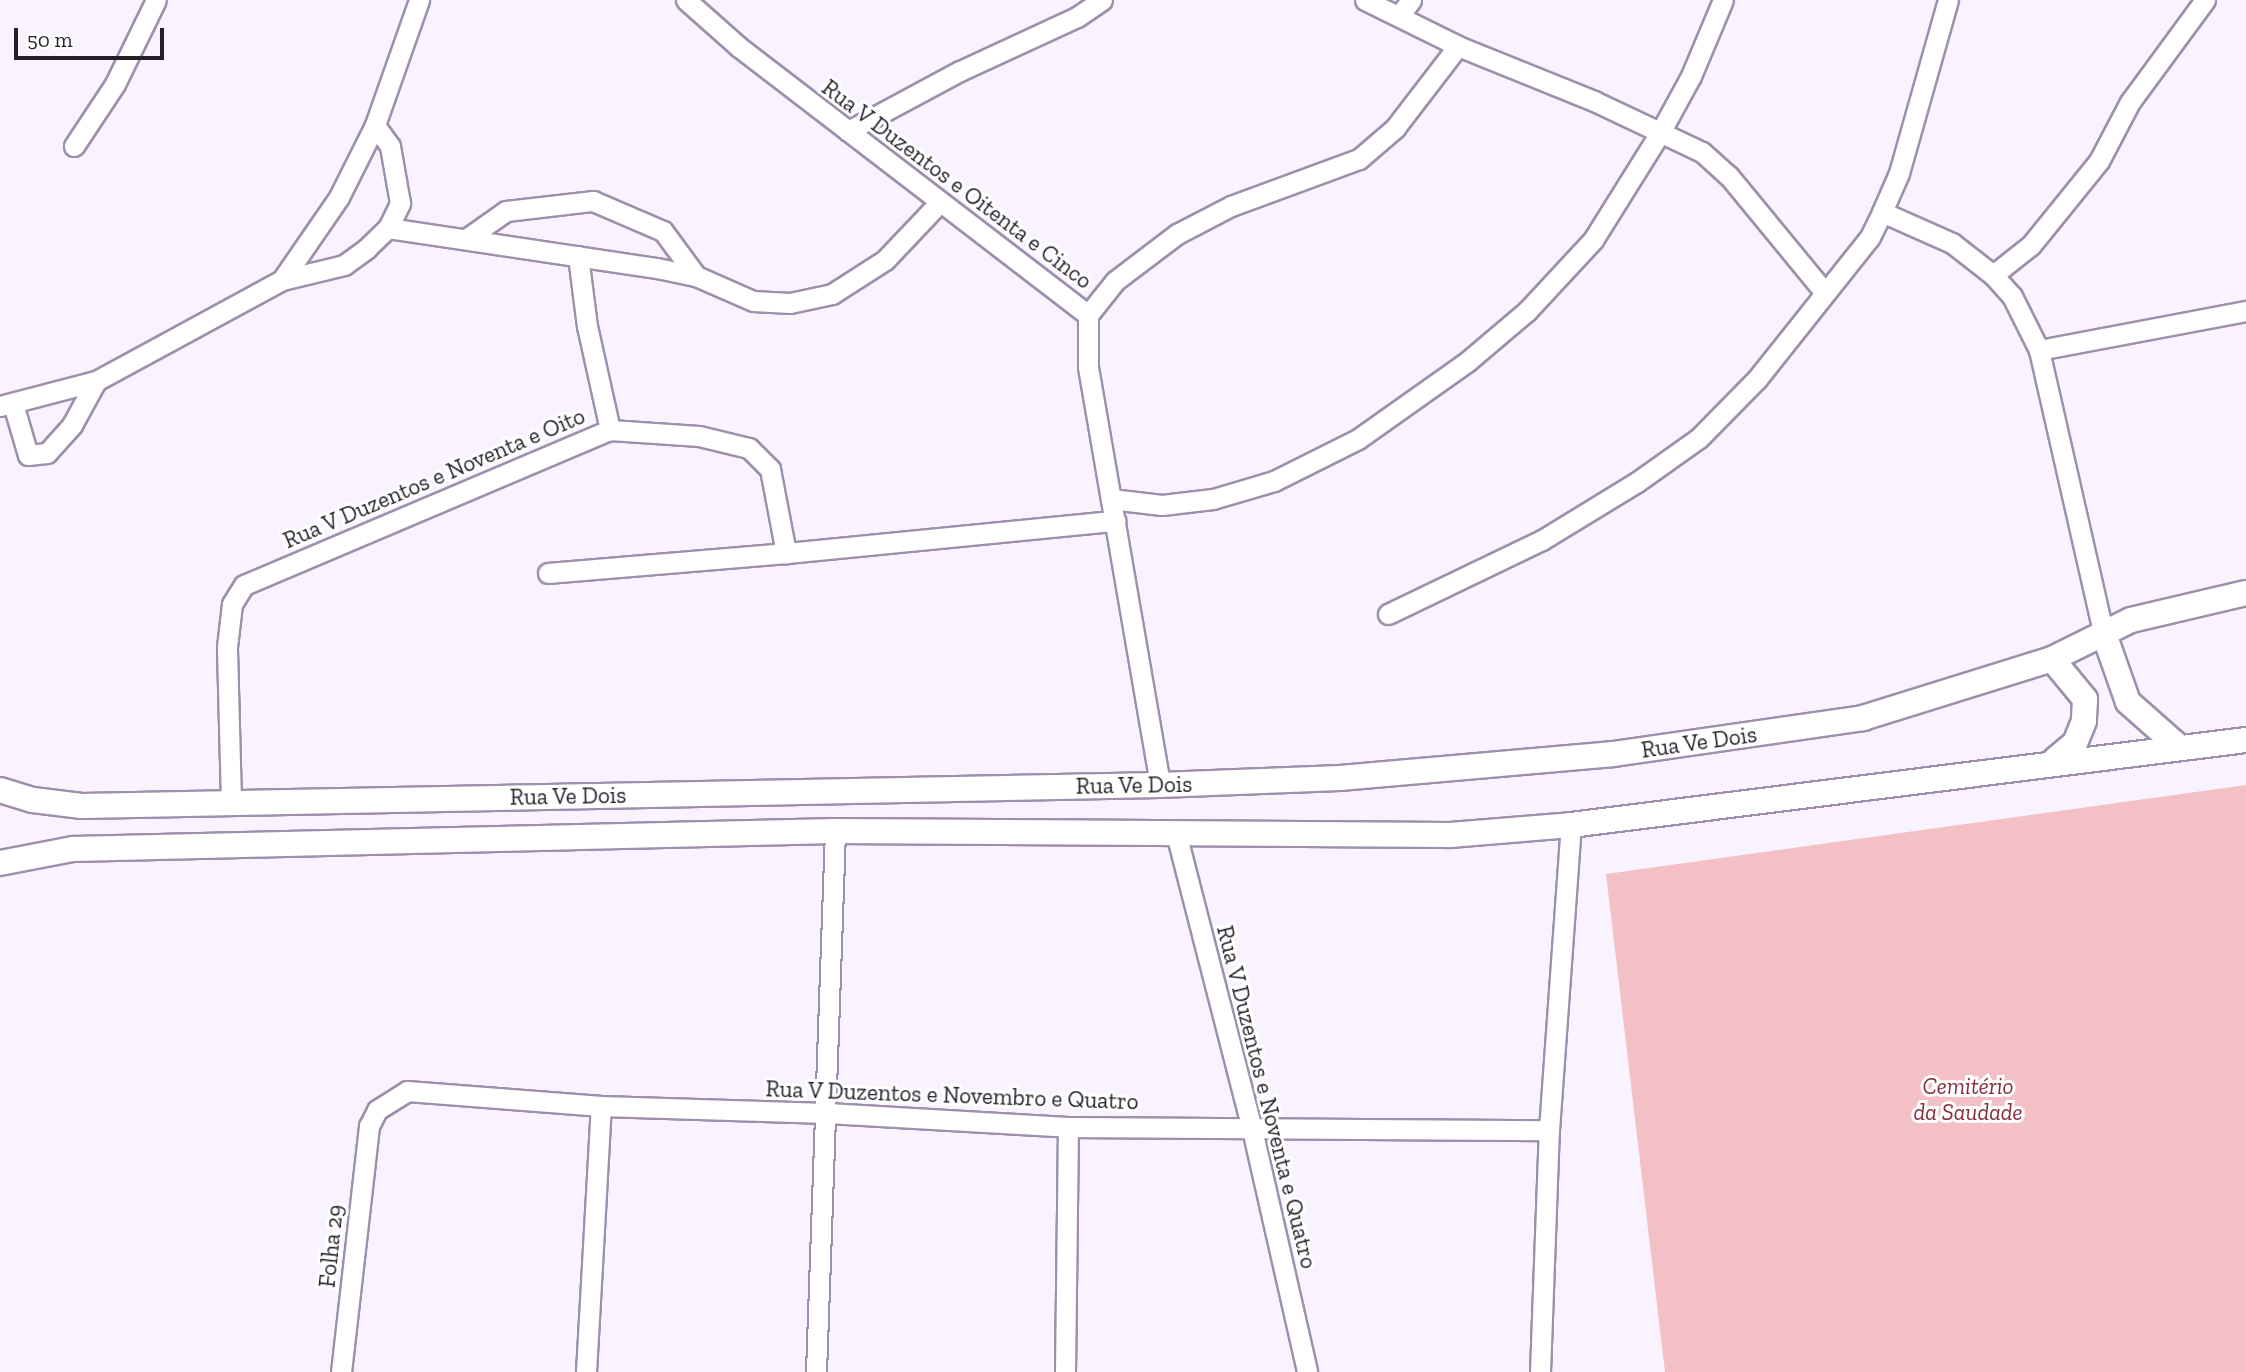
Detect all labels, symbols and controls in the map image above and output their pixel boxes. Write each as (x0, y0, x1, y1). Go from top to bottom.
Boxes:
scale bar (18, 14, 168, 58)
text: 50 m (27, 27, 73, 52)
street label: Rua V Duzentos e Oitenta e Cinco (816, 73, 1098, 295)
street label: Rua V Duzentos e Noventa e Oito (278, 401, 590, 555)
street label: Rua Ve Dois (1639, 720, 1759, 764)
street label: Rua Ve Dois (1075, 770, 1193, 800)
street label: Rua Ve Dois (509, 781, 627, 811)
street label: Rua V Duzentos e Noventa e Quatro (1211, 922, 1323, 1272)
park label: Cemitério da Saudade (1913, 1072, 2023, 1126)
street label: Rua V Duzentos e Novembro e Quatro (764, 1075, 1140, 1115)
street label: Folha 29 (313, 1203, 349, 1289)

